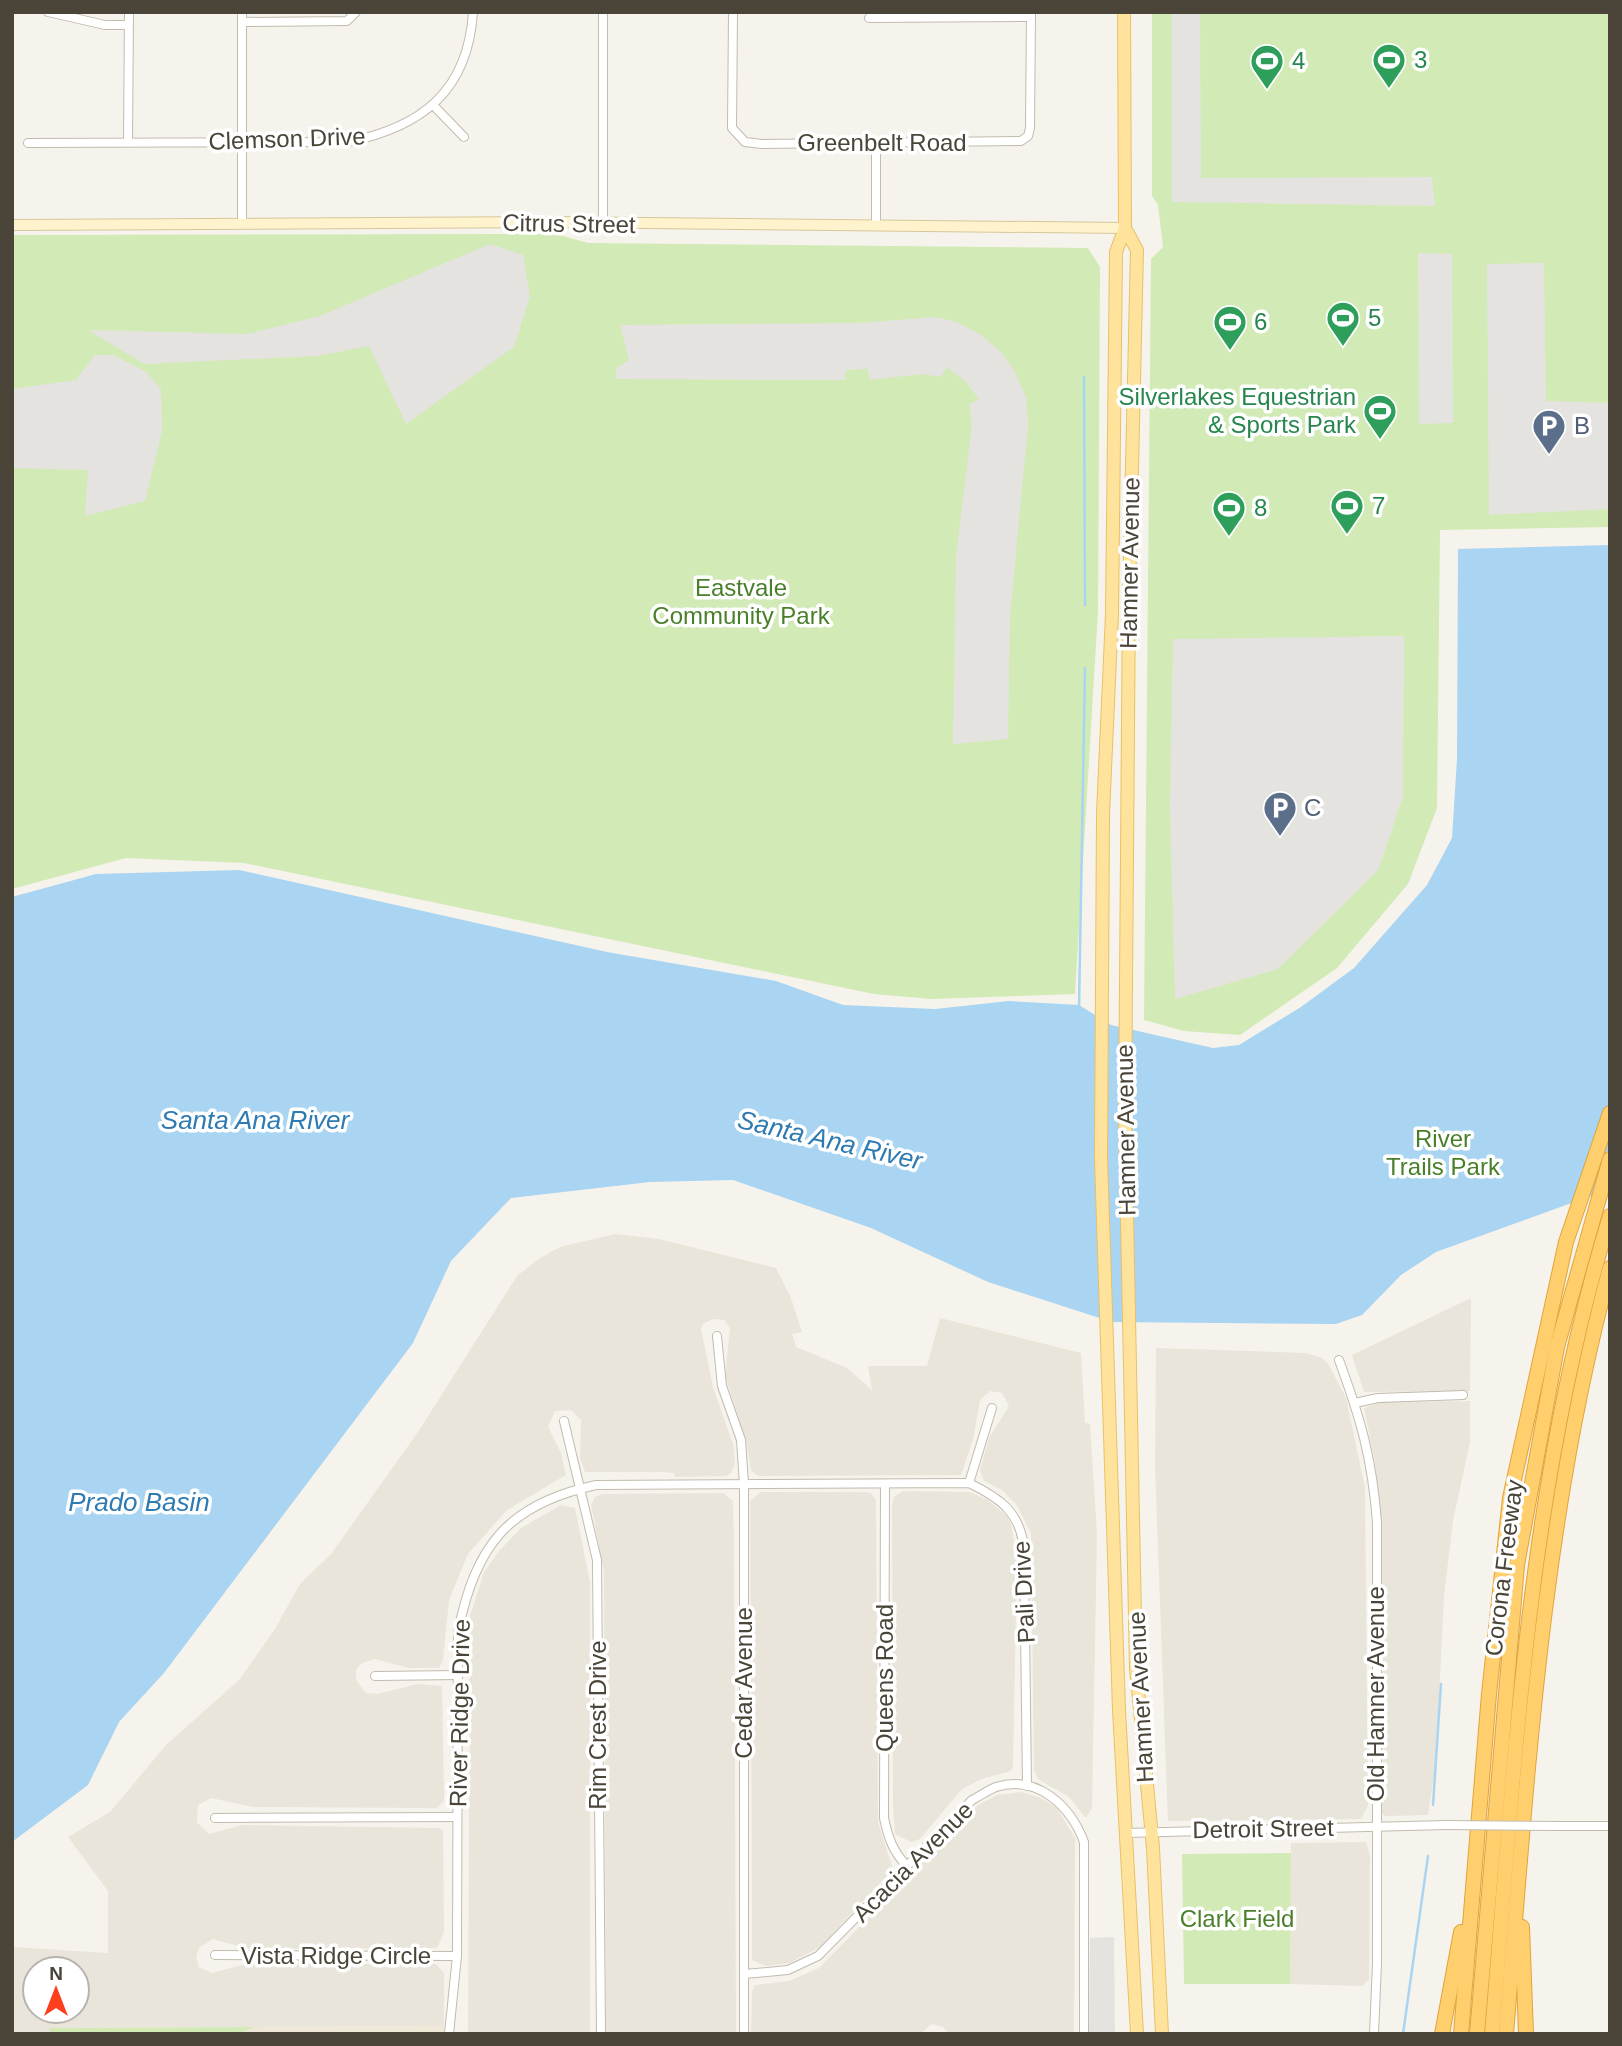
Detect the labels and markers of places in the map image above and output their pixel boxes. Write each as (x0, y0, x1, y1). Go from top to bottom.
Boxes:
sports icon: 3 (1370, 41, 1408, 90)
sports icon: 4 (1248, 42, 1286, 91)
place label: 3 (1414, 46, 1427, 73)
place label: 4 (1292, 47, 1305, 74)
sports icon: 5 (1324, 299, 1362, 348)
sports icon: 6 (1211, 303, 1249, 352)
place label: 5 (1368, 304, 1381, 331)
place label: 6 (1254, 308, 1267, 335)
place label: Silverlakes Equestrian & Sports Park (1119, 383, 1357, 438)
sports icon: Silverlakes Equestrian & Sports Park (1361, 392, 1399, 441)
parking icon: B (1530, 407, 1568, 456)
place label: B (1574, 412, 1590, 439)
sports icon: 7 (1328, 487, 1366, 536)
sports icon: 8 (1210, 489, 1248, 538)
place label: 7 (1372, 492, 1385, 519)
place label: 8 (1254, 494, 1267, 521)
parking icon: C (1261, 789, 1299, 838)
place label: C (1304, 794, 1321, 821)

